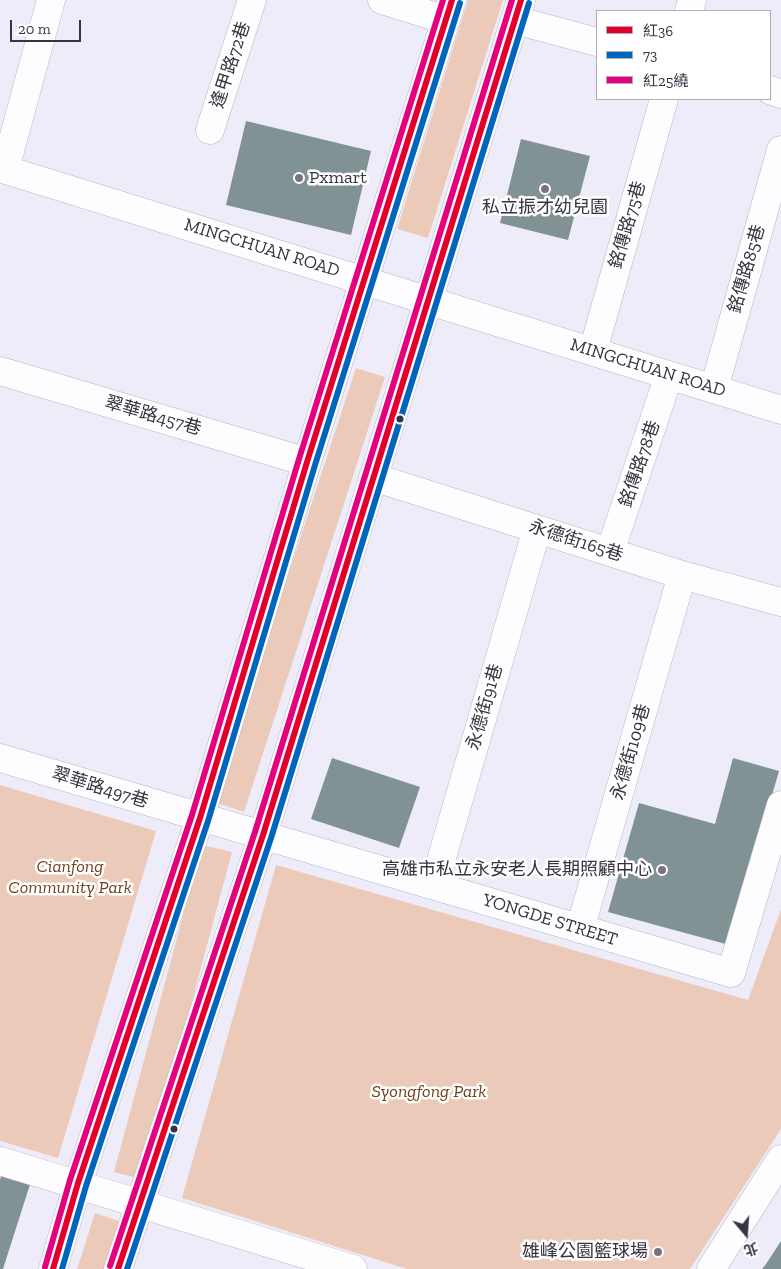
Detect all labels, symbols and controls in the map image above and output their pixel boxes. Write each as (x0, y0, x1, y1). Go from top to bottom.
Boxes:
scale bar (12, 10, 84, 42)
legend (596, 10, 771, 100)
street label: 逢甲路72巷 (207, 19, 255, 111)
text: 20 m (18, 20, 51, 38)
text: 紅36 (643, 22, 673, 40)
text: 73 (643, 46, 657, 64)
text: 紅25繞 (643, 72, 688, 90)
place label: Pxmart (309, 167, 367, 189)
marker: Pxmart (293, 172, 305, 184)
street label: 銘傳路75巷 (605, 179, 651, 271)
marker: 私立振才幼兒園 (539, 183, 551, 195)
place label: 私立振才幼兒園 (482, 197, 608, 219)
street label: MINGCHUAN ROAD (182, 214, 342, 282)
street label: 銘傳路85巷 (724, 222, 770, 316)
street label: MINGCHUAN ROAD (568, 334, 728, 402)
street label: 翠華路457巷 (102, 392, 204, 440)
unlabelled marker (395, 414, 405, 424)
street label: 銘傳路78巷 (615, 418, 665, 510)
street label: 永德街165巷 (526, 516, 626, 566)
street label: 永德街91巷 (462, 661, 508, 753)
street label: 永德街109巷 (607, 702, 655, 802)
street label: 翠華路497巷 (49, 763, 151, 813)
park label: Cianfong Community Park (8, 856, 132, 899)
place label: 高雄市私立永安老人長期照顧中心 (382, 859, 652, 881)
marker: 高雄市私立永安老人長期照顧中心 (656, 864, 668, 876)
street label: YONGDE STREET (480, 889, 620, 951)
park label: Syongfong Park (372, 1081, 486, 1103)
unlabelled marker (169, 1124, 179, 1134)
north arrow (721, 1209, 771, 1259)
text: 北 (742, 1238, 760, 1259)
place label: 雄峰公園籃球場 (522, 1241, 648, 1263)
marker: 雄峰公園籃球場 (652, 1246, 664, 1258)

